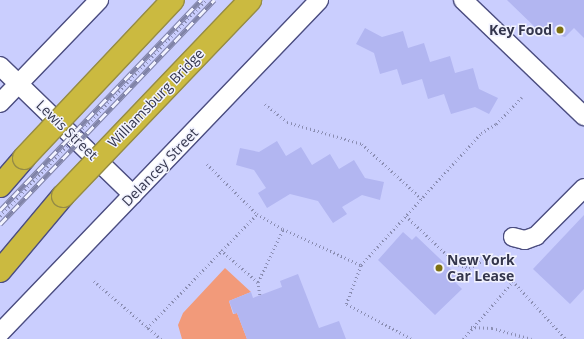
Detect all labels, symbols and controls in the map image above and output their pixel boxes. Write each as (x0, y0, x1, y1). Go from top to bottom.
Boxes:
place label: Key Food (489, 22, 552, 38)
marker: Key Food (555, 25, 565, 35)
street label: Williamsburg Bridge (104, 45, 208, 151)
street label: Lewis Street (33, 97, 101, 163)
street label: Delancey Street (118, 124, 202, 210)
place label: New York Car Lease (447, 252, 515, 284)
marker: New York Car Lease (434, 263, 444, 273)

